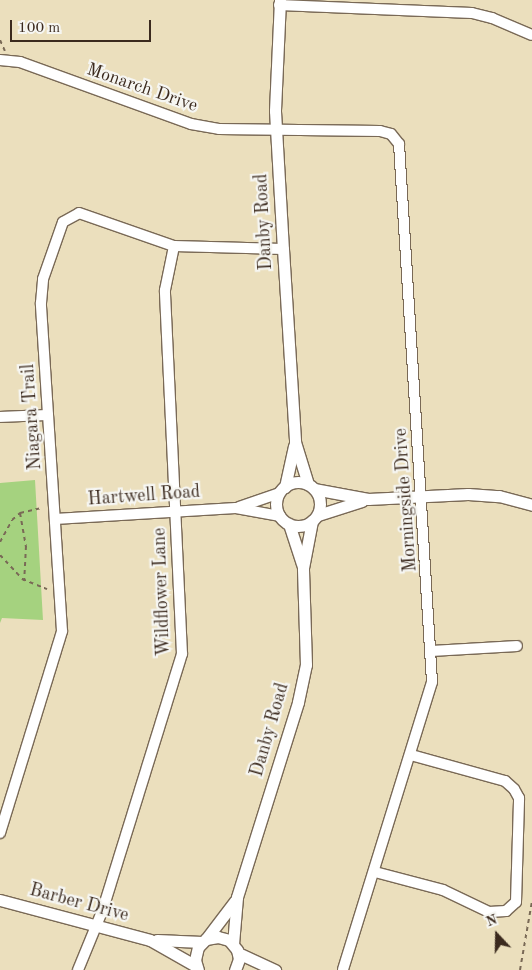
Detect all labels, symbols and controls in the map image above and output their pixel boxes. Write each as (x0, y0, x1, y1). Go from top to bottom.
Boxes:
scale bar (12, 10, 154, 42)
text: 100 m (18, 21, 60, 36)
street label: Monarch Drive (84, 59, 200, 117)
street label: Danby Road (251, 173, 277, 271)
street label: Niagara Trail (18, 363, 46, 471)
street label: Morningside Drive (390, 427, 422, 573)
street label: Hartwell Road (87, 481, 201, 511)
street label: Wildflower Lane (149, 527, 175, 657)
street label: Danby Road (246, 681, 294, 779)
street label: Barber Drive (27, 879, 131, 927)
north arrow (472, 910, 522, 960)
text: N (484, 913, 499, 929)

